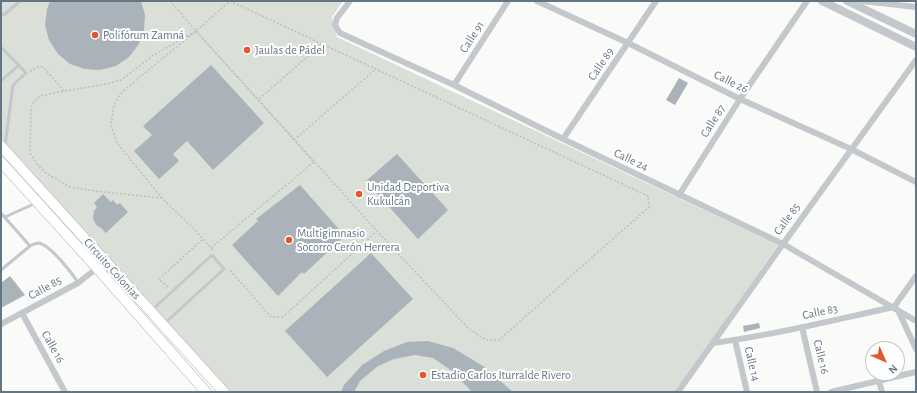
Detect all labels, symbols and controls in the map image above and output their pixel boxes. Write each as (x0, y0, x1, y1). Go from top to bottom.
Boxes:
street label: Calle 91 (456, 18, 488, 56)
place label: Polifórum Zamná (103, 28, 184, 42)
marker: Polifórum Zamná (90, 30, 100, 40)
place label: Jaulas de Pádel (255, 43, 325, 57)
marker: Jaulas de Pádel (242, 45, 252, 55)
street label: Calle 89 (585, 45, 617, 83)
street label: Calle 26 (712, 68, 750, 96)
street label: Calle 87 (697, 102, 729, 140)
street label: Calle 24 (611, 146, 651, 174)
place label: Unidad Deportiva Kukulcán (367, 180, 449, 208)
marker: Unidad Deportiva Kukulcán (354, 189, 364, 199)
street label: Calle 85 (771, 200, 803, 238)
place label: Multigimnasio Socorro Cerón Herrera (297, 226, 400, 254)
street label: Circuito Colonias (81, 235, 143, 303)
marker: Multigimnasio Socorro Cerón Herrera (284, 235, 294, 245)
street label: Calle 85 (26, 273, 64, 303)
street label: Calle 83 (801, 301, 839, 323)
street label: Calle 16 (38, 328, 68, 366)
street label: Calle 16 (810, 338, 832, 376)
north arrow (865, 341, 905, 381)
street label: Calle 14 (741, 345, 763, 383)
text: N (887, 363, 900, 376)
place label: Estadio Carlos Iturralde Rivero (431, 368, 571, 382)
marker: Estadio Carlos Iturralde Rivero (418, 370, 428, 380)

